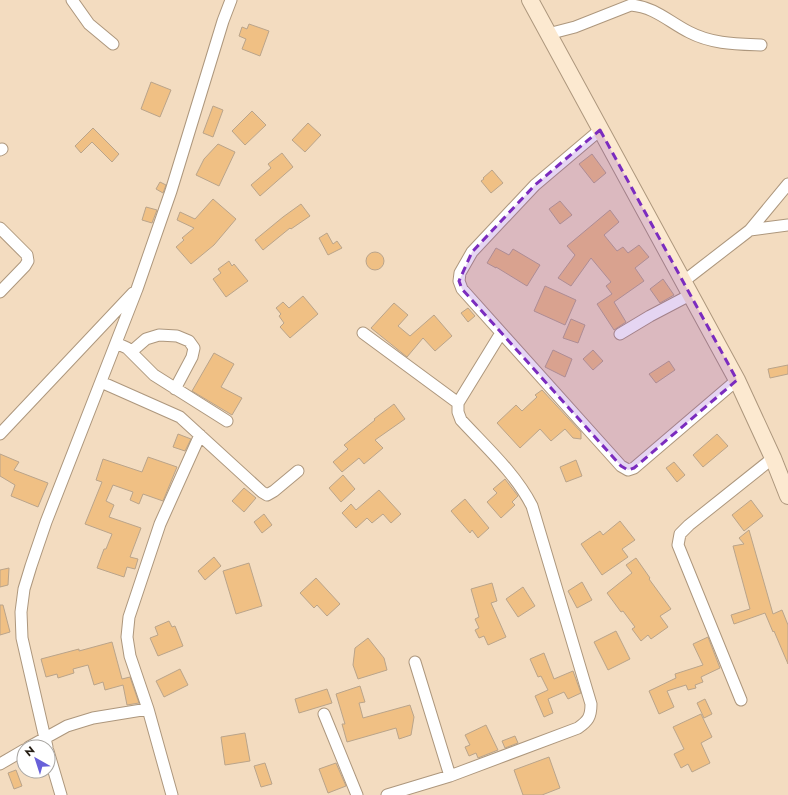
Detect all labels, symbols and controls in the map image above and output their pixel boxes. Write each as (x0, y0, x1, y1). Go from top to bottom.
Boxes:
north arrow (16, 739, 56, 779)
text: N (21, 742, 38, 760)

